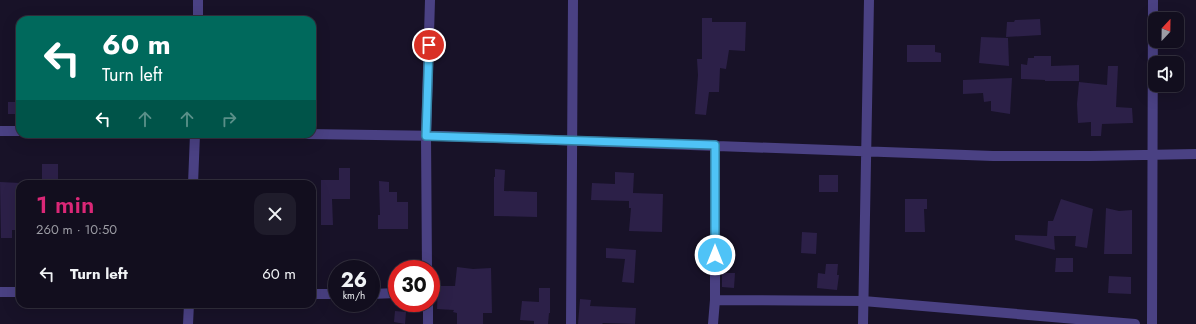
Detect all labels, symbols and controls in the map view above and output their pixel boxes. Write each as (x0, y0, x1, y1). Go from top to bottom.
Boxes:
north arrow (1148, 12, 1184, 48)
map controls (1148, 12, 1184, 92)
text: 60 m (102, 24, 171, 65)
pin (412, 28, 446, 62)
icon: left (36, 32, 88, 84)
icon: arrive (418, 34, 440, 56)
button: sound (1148, 56, 1184, 92)
text: Turn left (102, 62, 162, 88)
icon: left (92, 108, 114, 130)
icon: ahead (134, 108, 156, 130)
icon: ahead (176, 108, 198, 130)
icon: right (218, 108, 240, 130)
text: 1 min (36, 187, 94, 222)
button: close (254, 193, 296, 235)
text: 260 m · 10:50 (36, 220, 117, 239)
position arrow (694, 234, 736, 276)
speed limit sign: 30 (388, 260, 440, 312)
icon: left (36, 263, 58, 285)
text: Turn left (70, 263, 128, 285)
text: 60 m (262, 263, 296, 285)
text: 26 (341, 266, 367, 295)
text: km/h (343, 288, 365, 303)

